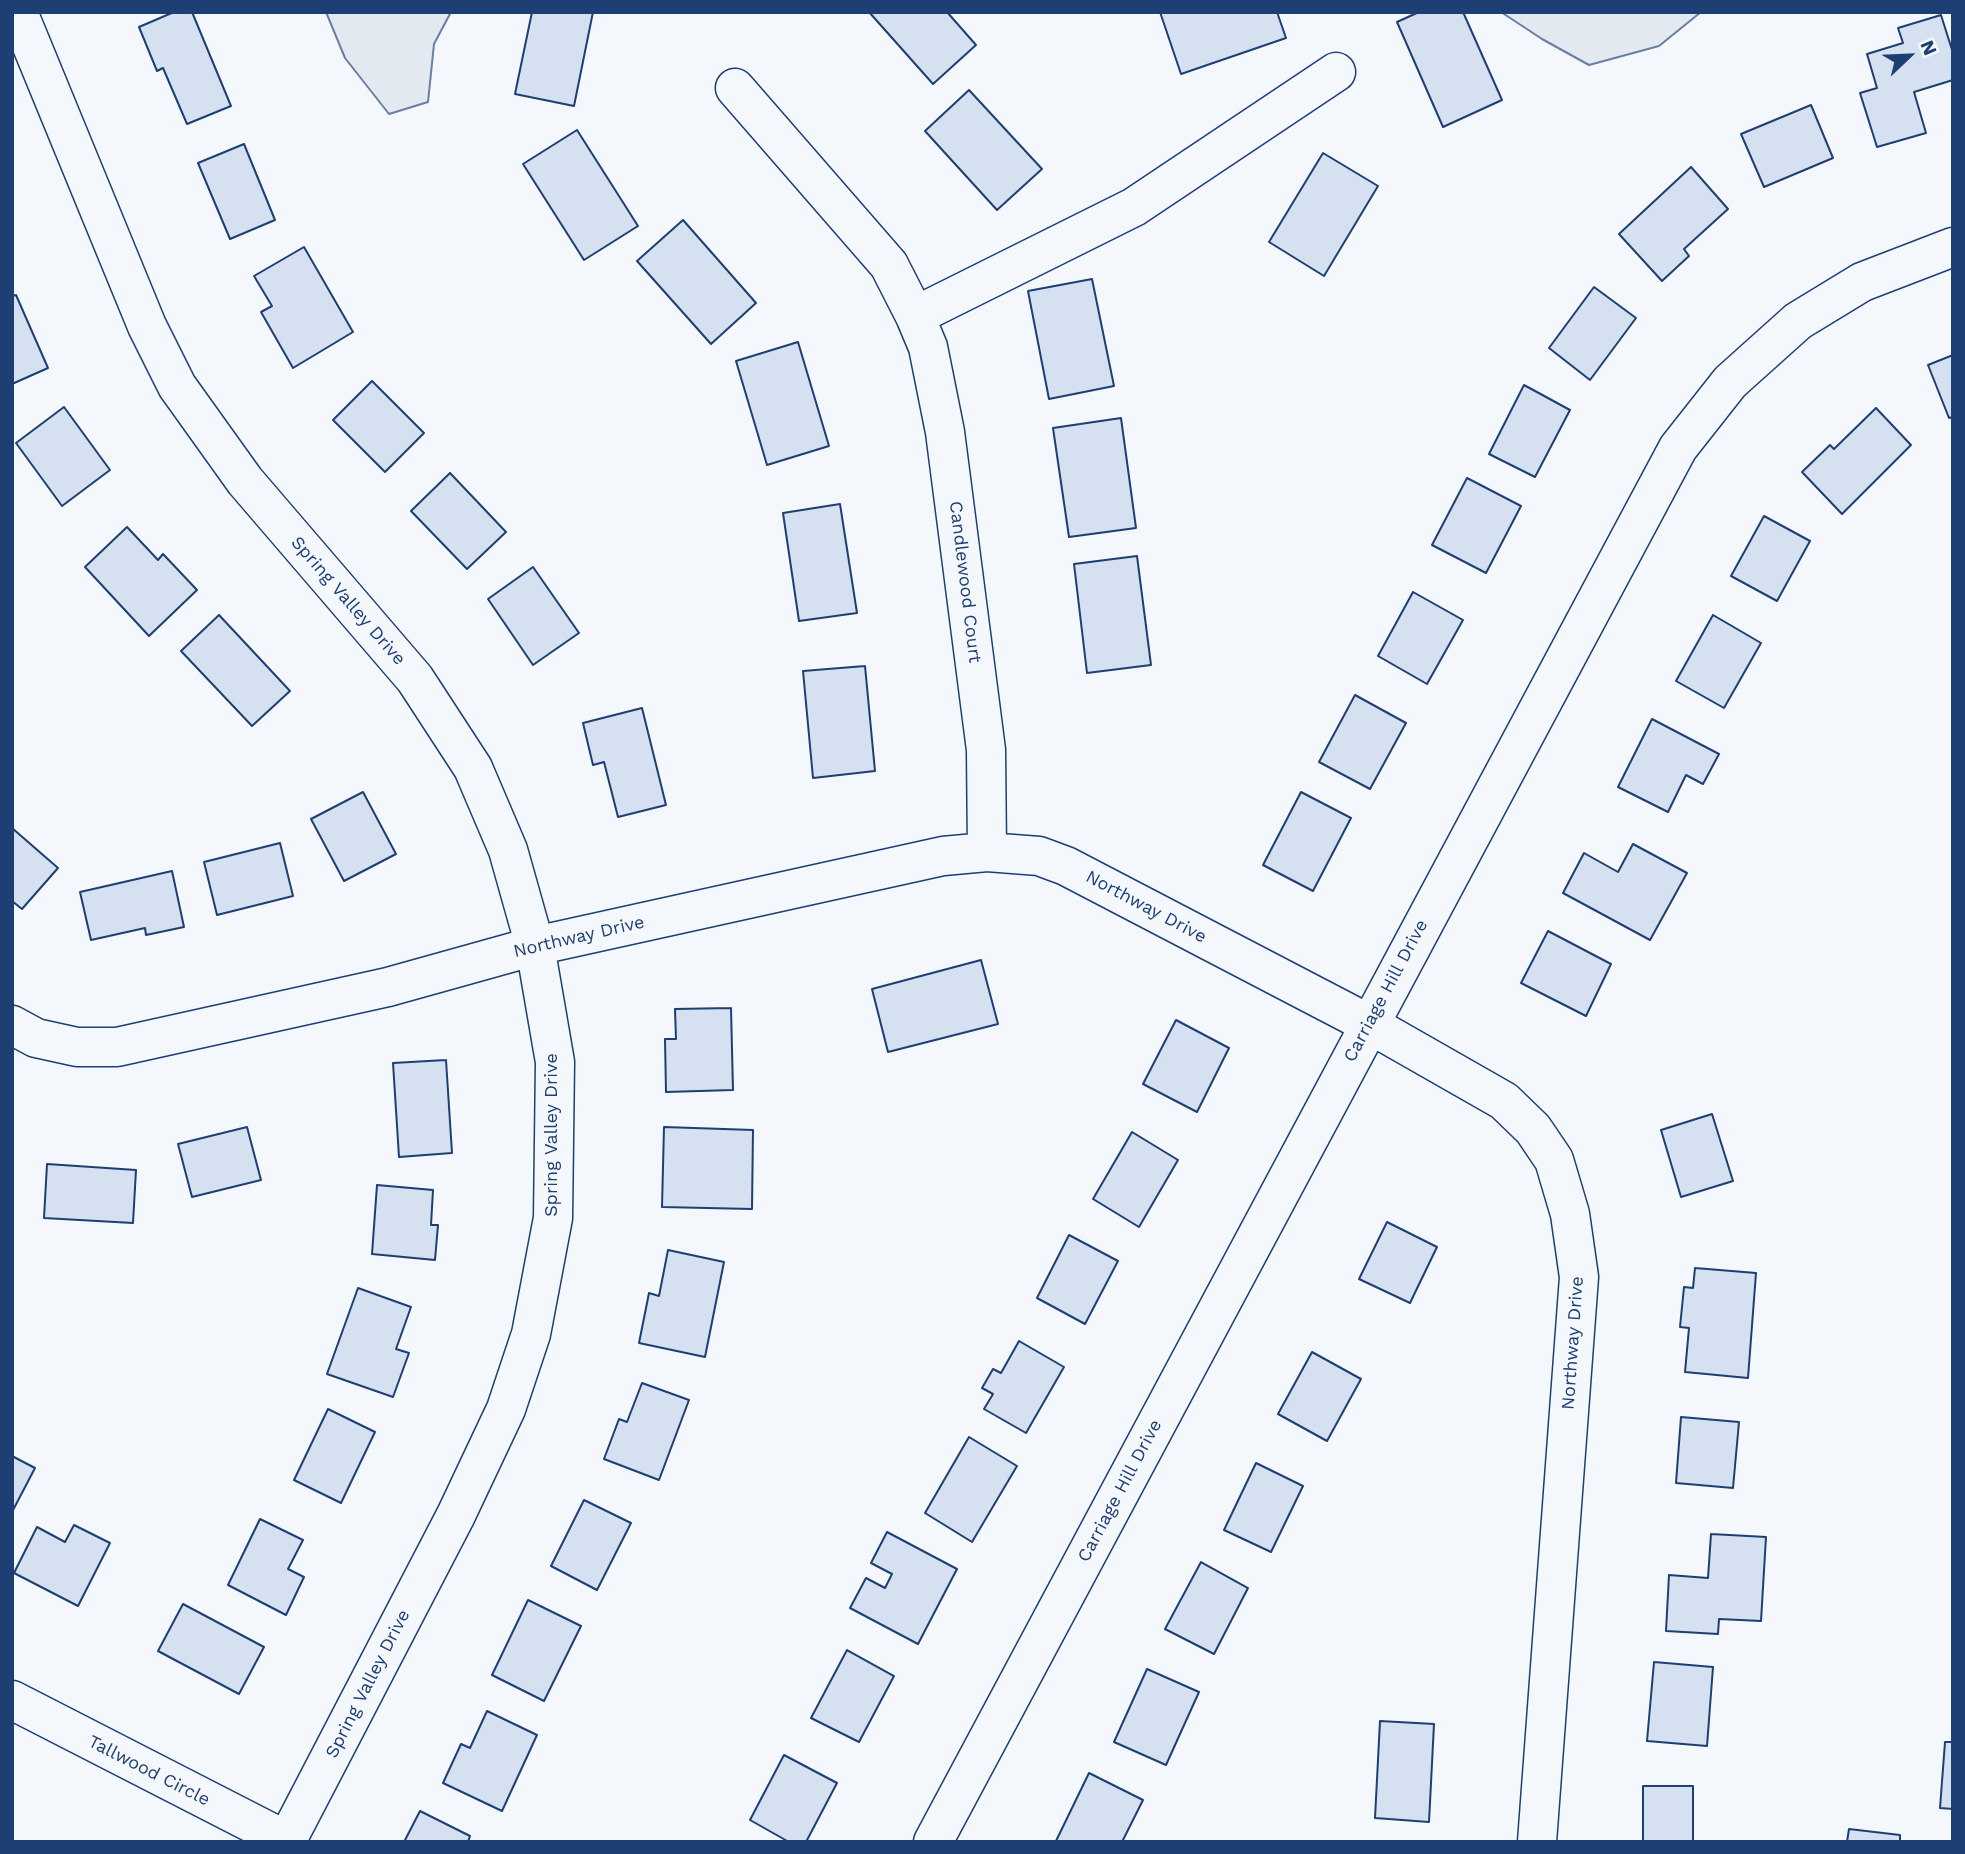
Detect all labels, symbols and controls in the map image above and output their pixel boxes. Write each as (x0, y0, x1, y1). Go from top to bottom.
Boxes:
north arrow (1874, 21, 1944, 91)
text: N (1915, 37, 1942, 59)
street label: Candlewood Court (944, 500, 986, 664)
street label: Spring Valley Drive (286, 532, 410, 670)
street label: Northway Drive (1082, 866, 1210, 948)
street label: Northway Drive (511, 911, 647, 963)
street label: Carriage Hill Drive (1339, 916, 1433, 1066)
street label: Spring Valley Drive (541, 1053, 563, 1217)
street label: Northway Drive (1558, 1275, 1588, 1411)
street label: Carriage Hill Drive (1073, 1416, 1167, 1566)
street label: Spring Valley Drive (321, 1606, 415, 1762)
street label: Tallwood Circle (84, 1731, 214, 1811)

